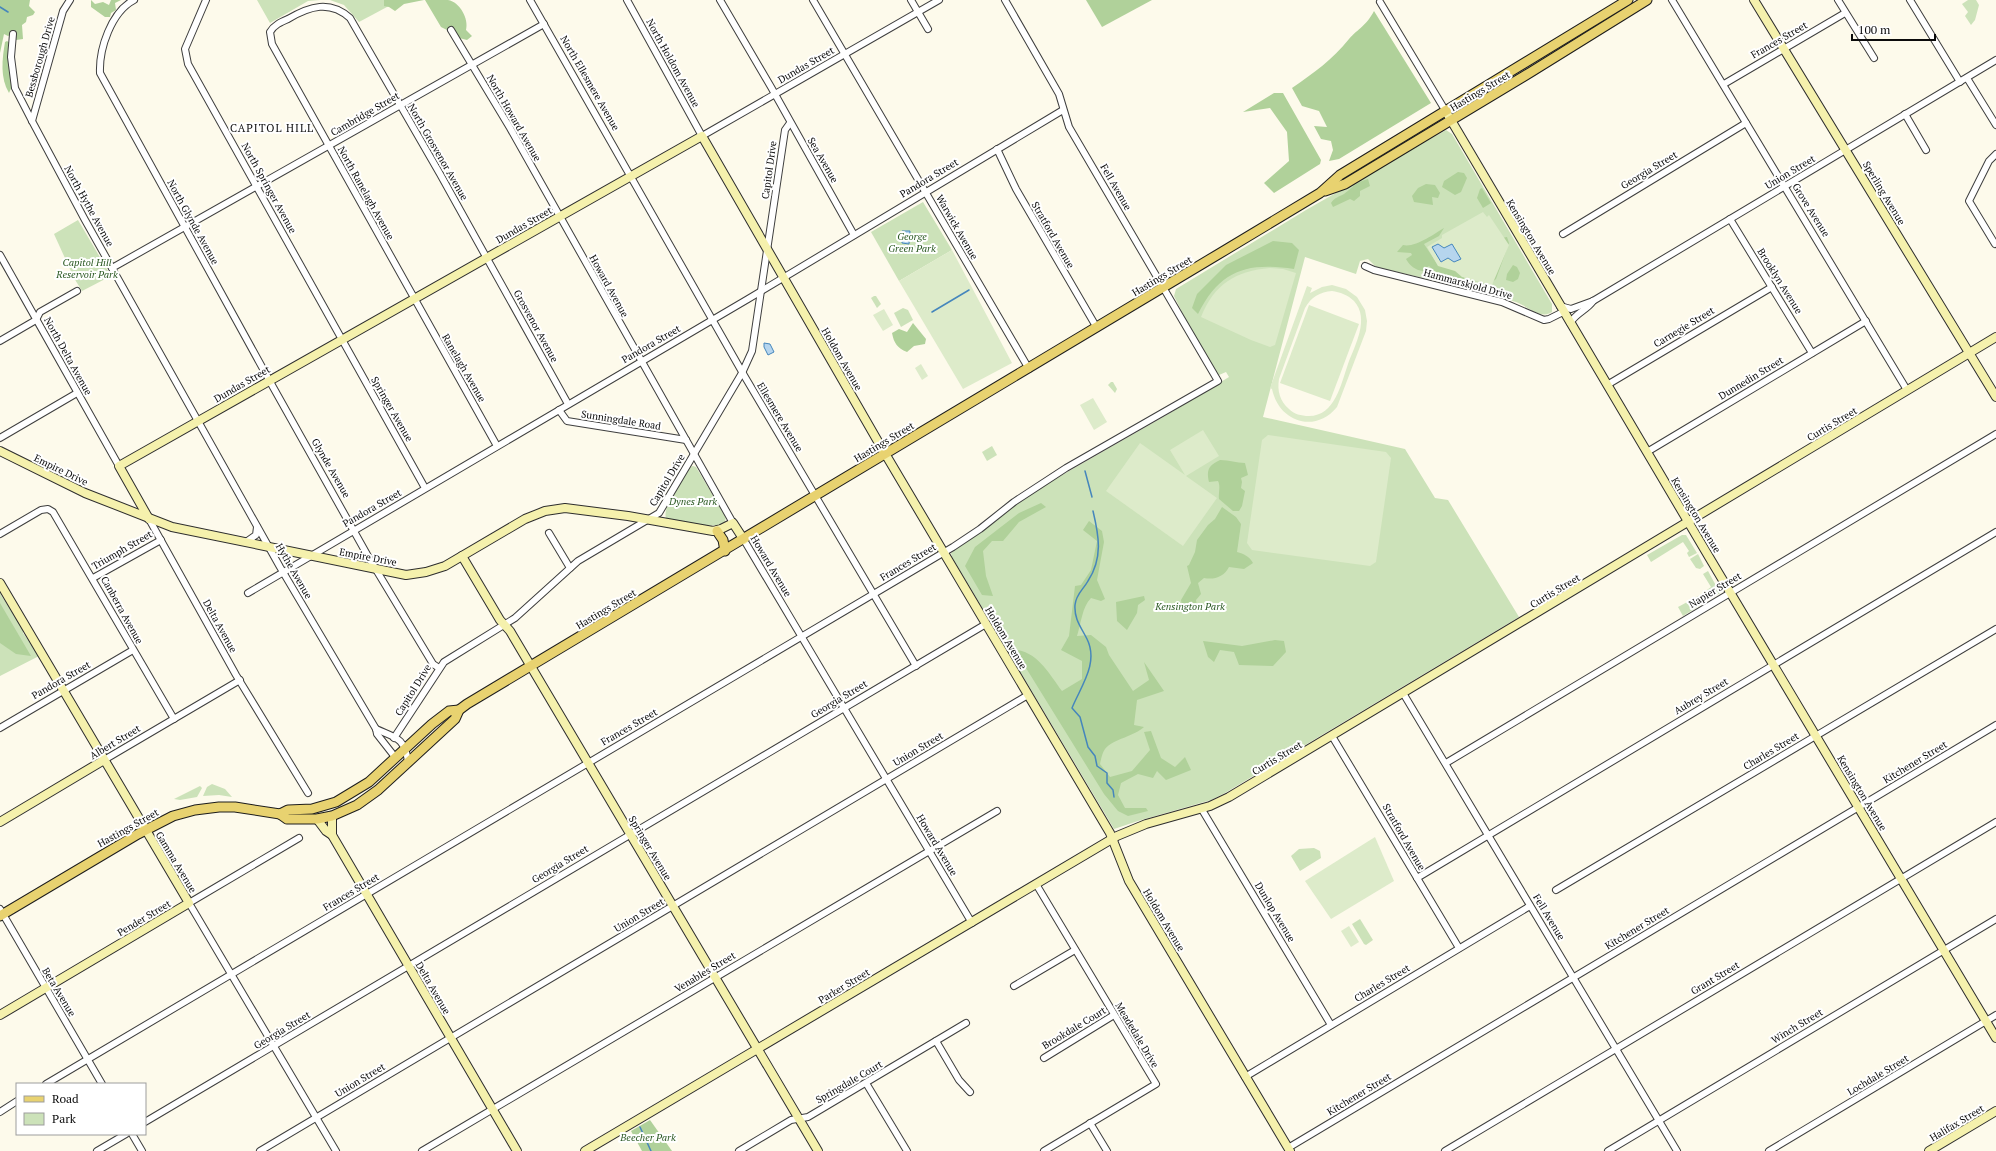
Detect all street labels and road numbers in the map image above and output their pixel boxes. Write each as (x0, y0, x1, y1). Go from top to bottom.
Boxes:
street label: Bessborough Drive (22, 15, 58, 99)
street label: North Holdom Avenue (643, 16, 703, 110)
street label: Frances Street (1748, 18, 1810, 61)
street label: North Ellesmere Avenue (558, 33, 622, 133)
street label: Dundas Street (776, 44, 837, 86)
street label: Hastings Street (1447, 68, 1513, 114)
street label: North Howard Avenue (484, 72, 544, 164)
street label: Cambridge Street (328, 89, 402, 139)
street label: North Grosvenor Avenue (405, 101, 471, 203)
street label: Sea Avenue (805, 135, 841, 185)
street label: North Springer Avenue (239, 140, 299, 236)
street label: Capitol Drive (758, 140, 780, 200)
street label: North Ranelagh Avenue (335, 144, 397, 242)
street label: Georgia Street (1618, 148, 1680, 192)
street label: Union Street (1763, 152, 1818, 192)
street label: Pandora Street (897, 155, 961, 201)
street label: Sperling Avenue (1860, 159, 1908, 227)
street label: Fell Avenue (1097, 161, 1135, 213)
street label: North Hythe Avenue (61, 163, 117, 249)
street label: North Glynde Avenue (164, 177, 222, 267)
street label: Grove Avenue (1789, 181, 1833, 239)
street label: Warwick Avenue (933, 192, 981, 262)
street label: Kensington Avenue (1503, 197, 1559, 277)
street label: Stratford Avenue (1029, 199, 1077, 271)
street label: Dundas Street (494, 204, 555, 246)
street label: Brooklyn Avenue (1755, 246, 1805, 316)
street label: Howard Avenue (586, 253, 632, 319)
street label: Hastings Street (1129, 253, 1195, 299)
street label: Hammarskjold Drive (1422, 266, 1514, 302)
street label: Grosvenor Avenue (511, 288, 561, 364)
street label: Carnegie Street (1651, 304, 1717, 350)
street label: North Delta Avenue (41, 315, 95, 397)
street label: Pandora Street (619, 322, 683, 366)
street label: Holdom Avenue (819, 325, 865, 393)
street label: Ranelagh Avenue (439, 332, 489, 404)
street label: Dunnedin Street (1716, 353, 1786, 402)
street label: Dundas Street (212, 363, 273, 405)
street label: Springer Avenue (368, 374, 416, 444)
street label: Ellesmere Avenue (754, 380, 806, 454)
street label: Curtis Street (1805, 404, 1860, 444)
street label: Sunningdale Road (580, 407, 662, 433)
street label: Hastings Street (851, 419, 917, 465)
street label: Glynde Avenue (309, 436, 353, 500)
street label: Empire Drive (32, 451, 90, 489)
street label: Capitol Drive (646, 451, 688, 509)
street label: Kensington Avenue (1668, 475, 1724, 555)
street label: Pandora Street (340, 486, 404, 530)
street label: Triumph Street (89, 527, 155, 573)
street label: Howard Avenue (748, 533, 794, 599)
street label: Frances Street (878, 540, 939, 584)
street label: Hythe Avenue (273, 541, 315, 601)
street label: Empire Drive (338, 545, 398, 569)
street label: Napier Street (1686, 569, 1744, 611)
street label: Curtis Street (1528, 571, 1583, 611)
street label: Canberra Avenue (98, 574, 146, 646)
street label: Hastings Street (573, 586, 639, 632)
street label: Delta Avenue (200, 597, 240, 655)
street label: Holdom Avenue (982, 604, 1030, 672)
street label: Pandora Street (29, 658, 93, 702)
street label: Capitol Drive (392, 662, 434, 718)
street label: Aubrey Street (1672, 675, 1731, 717)
street label: Georgia Street (808, 677, 870, 721)
street label: Frances Street (598, 705, 660, 748)
street label: Albert Street (87, 722, 143, 762)
street label: Union Street (891, 729, 946, 769)
street label: Charles Street (1741, 729, 1801, 773)
street label: Curtis Street (1250, 738, 1305, 778)
street label: Kitchener Street (1881, 738, 1950, 786)
street label: Kensington Avenue (1834, 753, 1890, 833)
street label: Stratford Avenue (1380, 801, 1428, 873)
street label: Hastings Street (95, 806, 161, 850)
street label: Howard Avenue (914, 812, 960, 878)
street label: Springer Avenue (626, 813, 674, 883)
street label: Gamma Avenue (153, 829, 199, 895)
street label: Georgia Street (529, 842, 591, 886)
street label: Frances Street (321, 870, 382, 914)
street label: Dunlop Avenue (1252, 880, 1298, 944)
street label: Holdom Avenue (1140, 886, 1188, 954)
street label: Fell Avenue (1530, 892, 1568, 942)
street label: Union Street (612, 895, 667, 935)
street label: Pender Street (115, 897, 173, 939)
street label: Kitchener Street (1603, 904, 1672, 952)
street label: Venables Street (672, 949, 738, 995)
street label: Grant Street (1688, 958, 1742, 998)
street label: Delta Avenue (413, 959, 453, 1017)
street label: Charles Street (1352, 961, 1412, 1005)
street label: Beta Avenue (39, 965, 79, 1019)
street label: Parker Street (816, 965, 872, 1006)
street label: Meadedale Drive (1112, 1000, 1162, 1070)
street label: Brookdale Court (1040, 1004, 1109, 1052)
street label: Winch Street (1769, 1005, 1825, 1046)
street label: Georgia Street (251, 1008, 313, 1052)
street label: Lochdale Street (1845, 1051, 1911, 1098)
street label: Springdale Court (813, 1057, 885, 1106)
street label: Union Street (333, 1060, 388, 1100)
street label: Kitchener Street (1325, 1070, 1394, 1118)
street label: Halifax Street (1927, 1102, 1987, 1144)

